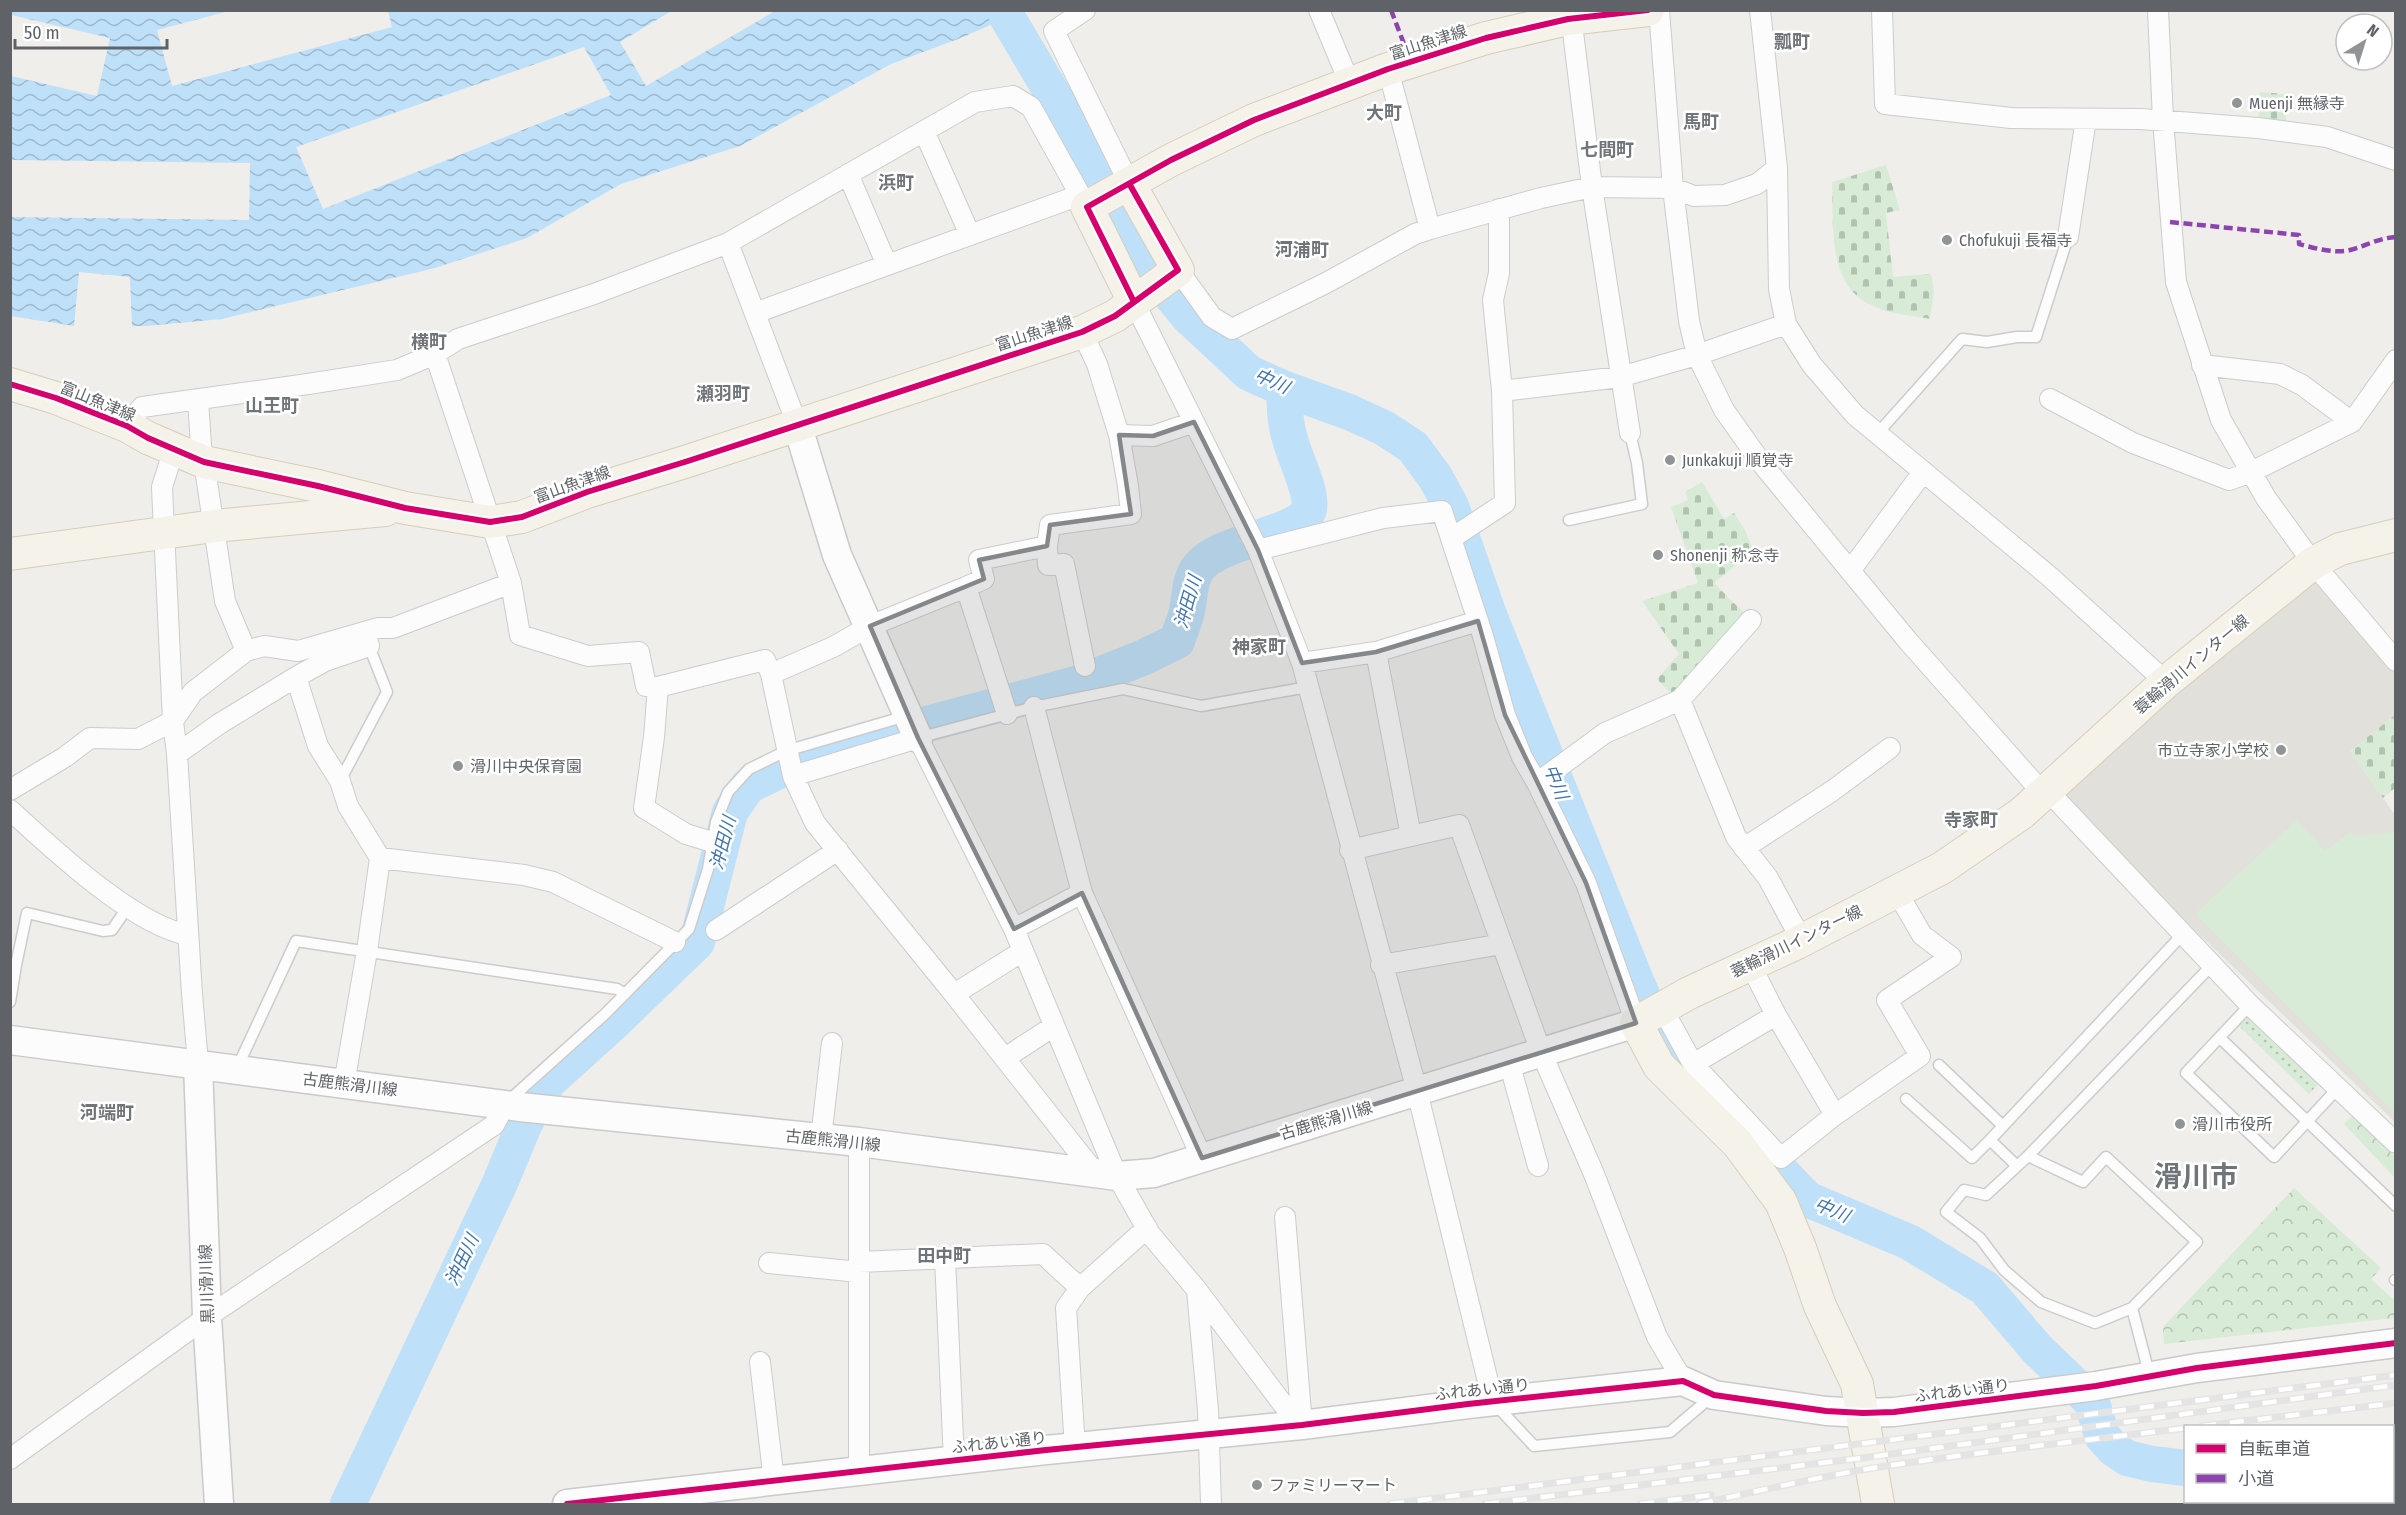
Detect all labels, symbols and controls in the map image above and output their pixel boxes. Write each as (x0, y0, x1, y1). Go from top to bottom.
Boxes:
scale bar (15, 12, 166, 50)
north arrow (2334, 12, 2394, 72)
text: N (2363, 20, 2383, 41)
street label: 富山魚津線 (1387, 21, 1469, 64)
text: 50 m (24, 22, 60, 44)
district label: 瓢町 (1774, 31, 1810, 53)
place label: Muenji 無縁寺 (2249, 94, 2345, 113)
marker: Muenji 無縁寺 (2230, 96, 2244, 110)
district label: 大町 (1366, 102, 1402, 124)
district label: 馬町 (1683, 111, 1719, 133)
district label: 七間町 (1580, 139, 1634, 161)
district label: 浜町 (878, 172, 914, 194)
place label: Chofukuji 長福寺 (1959, 231, 2073, 250)
marker: Chofukuji 長福寺 (1940, 233, 1954, 247)
district label: 河浦町 (1275, 239, 1329, 261)
street label: 富山魚津線 (993, 312, 1075, 355)
district label: 横町 (411, 331, 447, 353)
water label: 中川 (1251, 364, 1295, 399)
street label: 富山魚津線 (57, 378, 138, 425)
district label: 瀬羽町 (696, 383, 750, 405)
district label: 山王町 (245, 395, 299, 417)
place label: Junkakuji 順覚寺 (1682, 451, 1794, 470)
marker: Junkakuji 順覚寺 (1663, 453, 1677, 467)
street label: 富山魚津線 (531, 462, 613, 507)
place label: Shonenji 称念寺 (1670, 546, 1779, 565)
marker: Shonenji 称念寺 (1651, 548, 1665, 562)
water label: 沖田川 (1170, 571, 1207, 631)
street label: 蓑輪滑川インター線 (2130, 611, 2253, 718)
district label: 神家町 (1232, 636, 1286, 658)
place label: 市立寺家小学校 (2157, 741, 2269, 760)
marker: 市立寺家小学校 (2274, 743, 2288, 757)
place label: 滑川中央保育園 (470, 757, 582, 776)
marker: 滑川中央保育園 (451, 759, 465, 773)
water label: 中川 (1539, 761, 1574, 805)
district label: 寺家町 (1944, 809, 1998, 831)
water label: 沖田川 (705, 812, 741, 872)
street label: 蓑輪滑川インター線 (1727, 901, 1865, 982)
street label: 古鹿熊滑川線 (301, 1069, 399, 1100)
street label: 古鹿熊滑川線 (1277, 1097, 1375, 1144)
district label: 河端町 (80, 1102, 134, 1124)
place label: 滑川市役所 (2192, 1115, 2272, 1134)
marker: 滑川市役所 (2173, 1117, 2187, 1131)
street label: 古鹿熊滑川線 (784, 1126, 882, 1155)
district label: 滑川市 (2154, 1160, 2238, 1193)
water label: 中川 (1811, 1193, 1855, 1228)
water label: 沖田川 (441, 1229, 484, 1289)
street label: 黒川滑川線 (196, 1244, 217, 1324)
district label: 田中町 (917, 1245, 971, 1267)
street label: ふれあい通り (1433, 1375, 1531, 1404)
street label: ふれあい通り (1913, 1375, 2011, 1406)
legend (2184, 1425, 2394, 1503)
street label: ふれあい通り (950, 1428, 1048, 1457)
text: 自転車道 (2238, 1438, 2310, 1460)
text: 小道 (2238, 1468, 2274, 1490)
place label: ファミリーマート (1269, 1476, 1397, 1495)
marker: ファミリーマート (1250, 1478, 1264, 1492)

